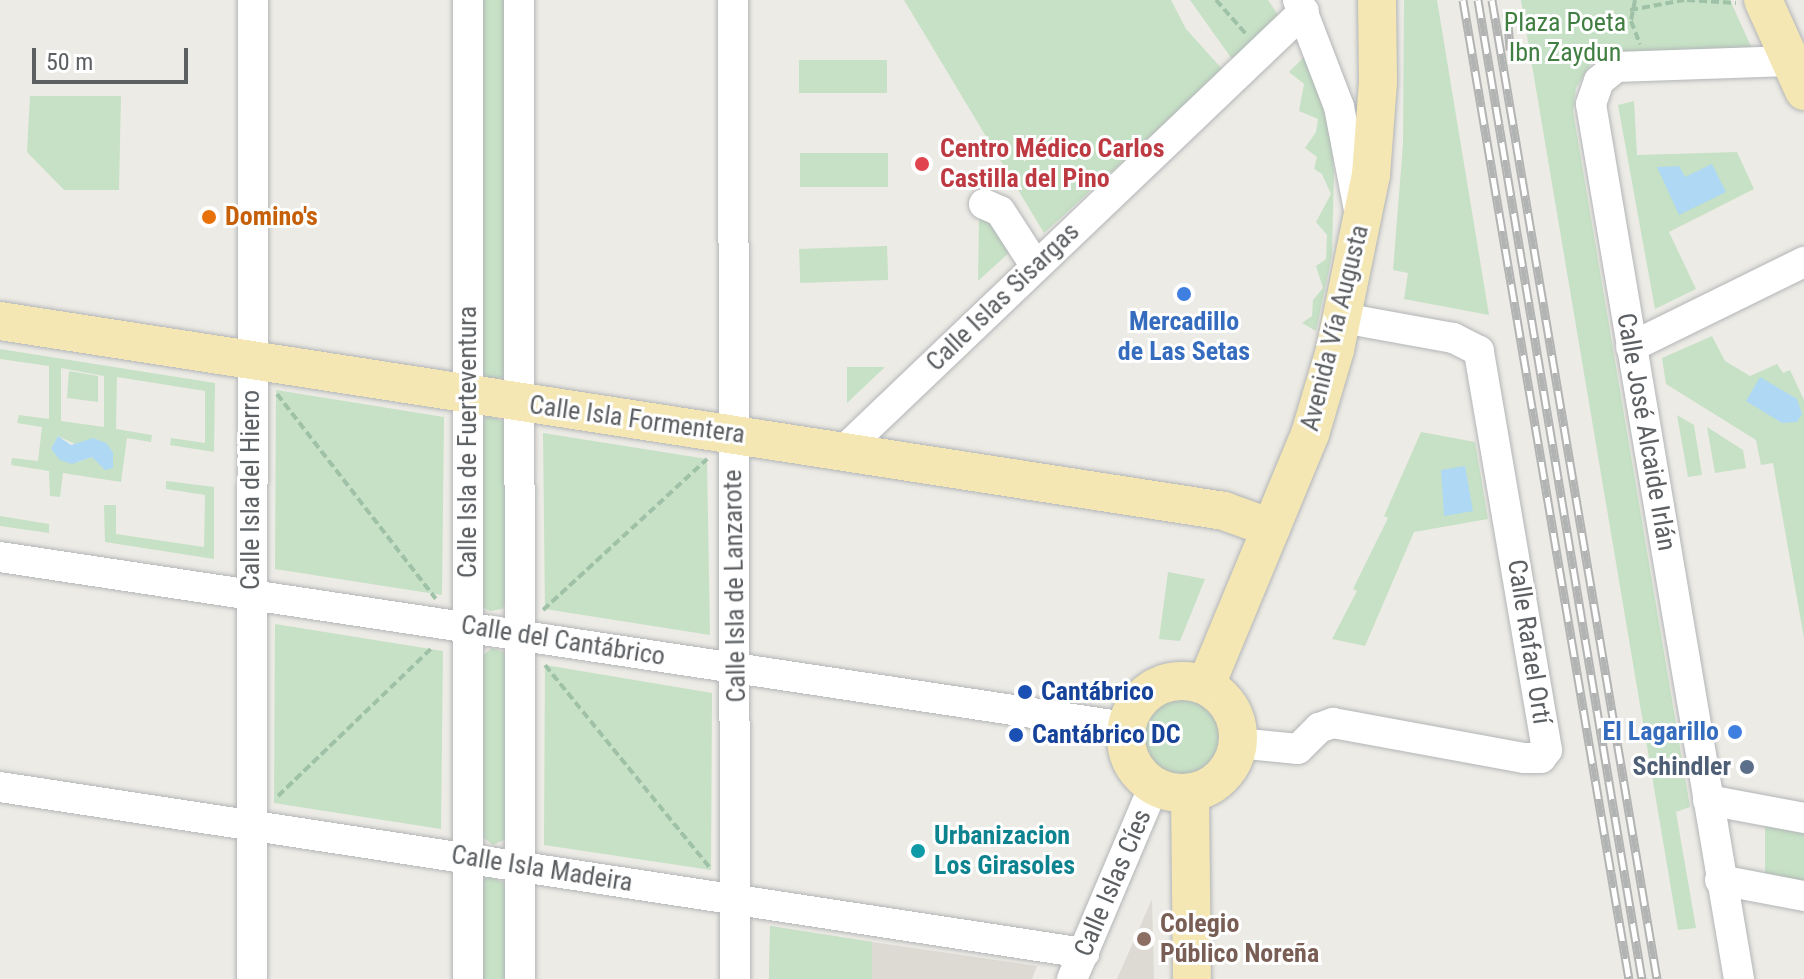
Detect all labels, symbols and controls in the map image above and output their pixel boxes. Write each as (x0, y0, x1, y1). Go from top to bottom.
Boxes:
park label: Plaza Poeta Ibn Zaydun (1504, 7, 1626, 68)
scale bar (36, 32, 192, 82)
text: 50 m (46, 48, 93, 76)
place label: Centro Médico Carlos Castilla del Pino (940, 133, 1165, 194)
marker: Centro Médico Carlos Castilla del Pino (911, 153, 933, 175)
place label: Domino's (225, 201, 318, 233)
marker: Domino's (200, 208, 218, 226)
street label: Calle Islas Sisargas (920, 216, 1086, 378)
street label: Avenida Vía Augusta (1294, 222, 1376, 434)
marker: Mercadillo de Las Setas (1175, 285, 1193, 303)
street label: Calle Isla de Fuerteventura (452, 306, 484, 578)
place label: Mercadillo de Las Setas (1118, 306, 1250, 368)
street label: Calle José Alcaide Irlán (1610, 311, 1682, 553)
street label: Calle Isla Formentera (527, 389, 747, 451)
street label: Calle Isla del Hierro (235, 390, 267, 590)
street label: Calle Isla de Lanzarote (717, 469, 753, 703)
street label: Calle Rafael Ortí (1501, 557, 1557, 727)
street label: Calle del Cantábrico (459, 609, 667, 673)
place label: Cantábrico (1041, 676, 1154, 708)
marker: Cantábrico (1016, 683, 1034, 701)
place label: El Lagarillo (1602, 716, 1719, 748)
place label: Cantábrico DC (1032, 719, 1181, 751)
marker: El Lagarillo (1726, 723, 1744, 741)
marker: Cantábrico DC (1007, 726, 1025, 744)
place label: Schindler (1632, 751, 1731, 783)
marker: Schindler (1738, 758, 1756, 776)
street label: Calle Islas Cíes (1068, 805, 1158, 961)
place label: Urbanizacion Los Girasoles (934, 820, 1075, 882)
street label: Calle Isla Madeira (449, 839, 635, 899)
marker: Urbanizacion Los Girasoles (909, 842, 927, 860)
place label: Colegio Público Noreña (1160, 908, 1319, 970)
marker: Colegio Público Noreña (1135, 930, 1153, 948)

